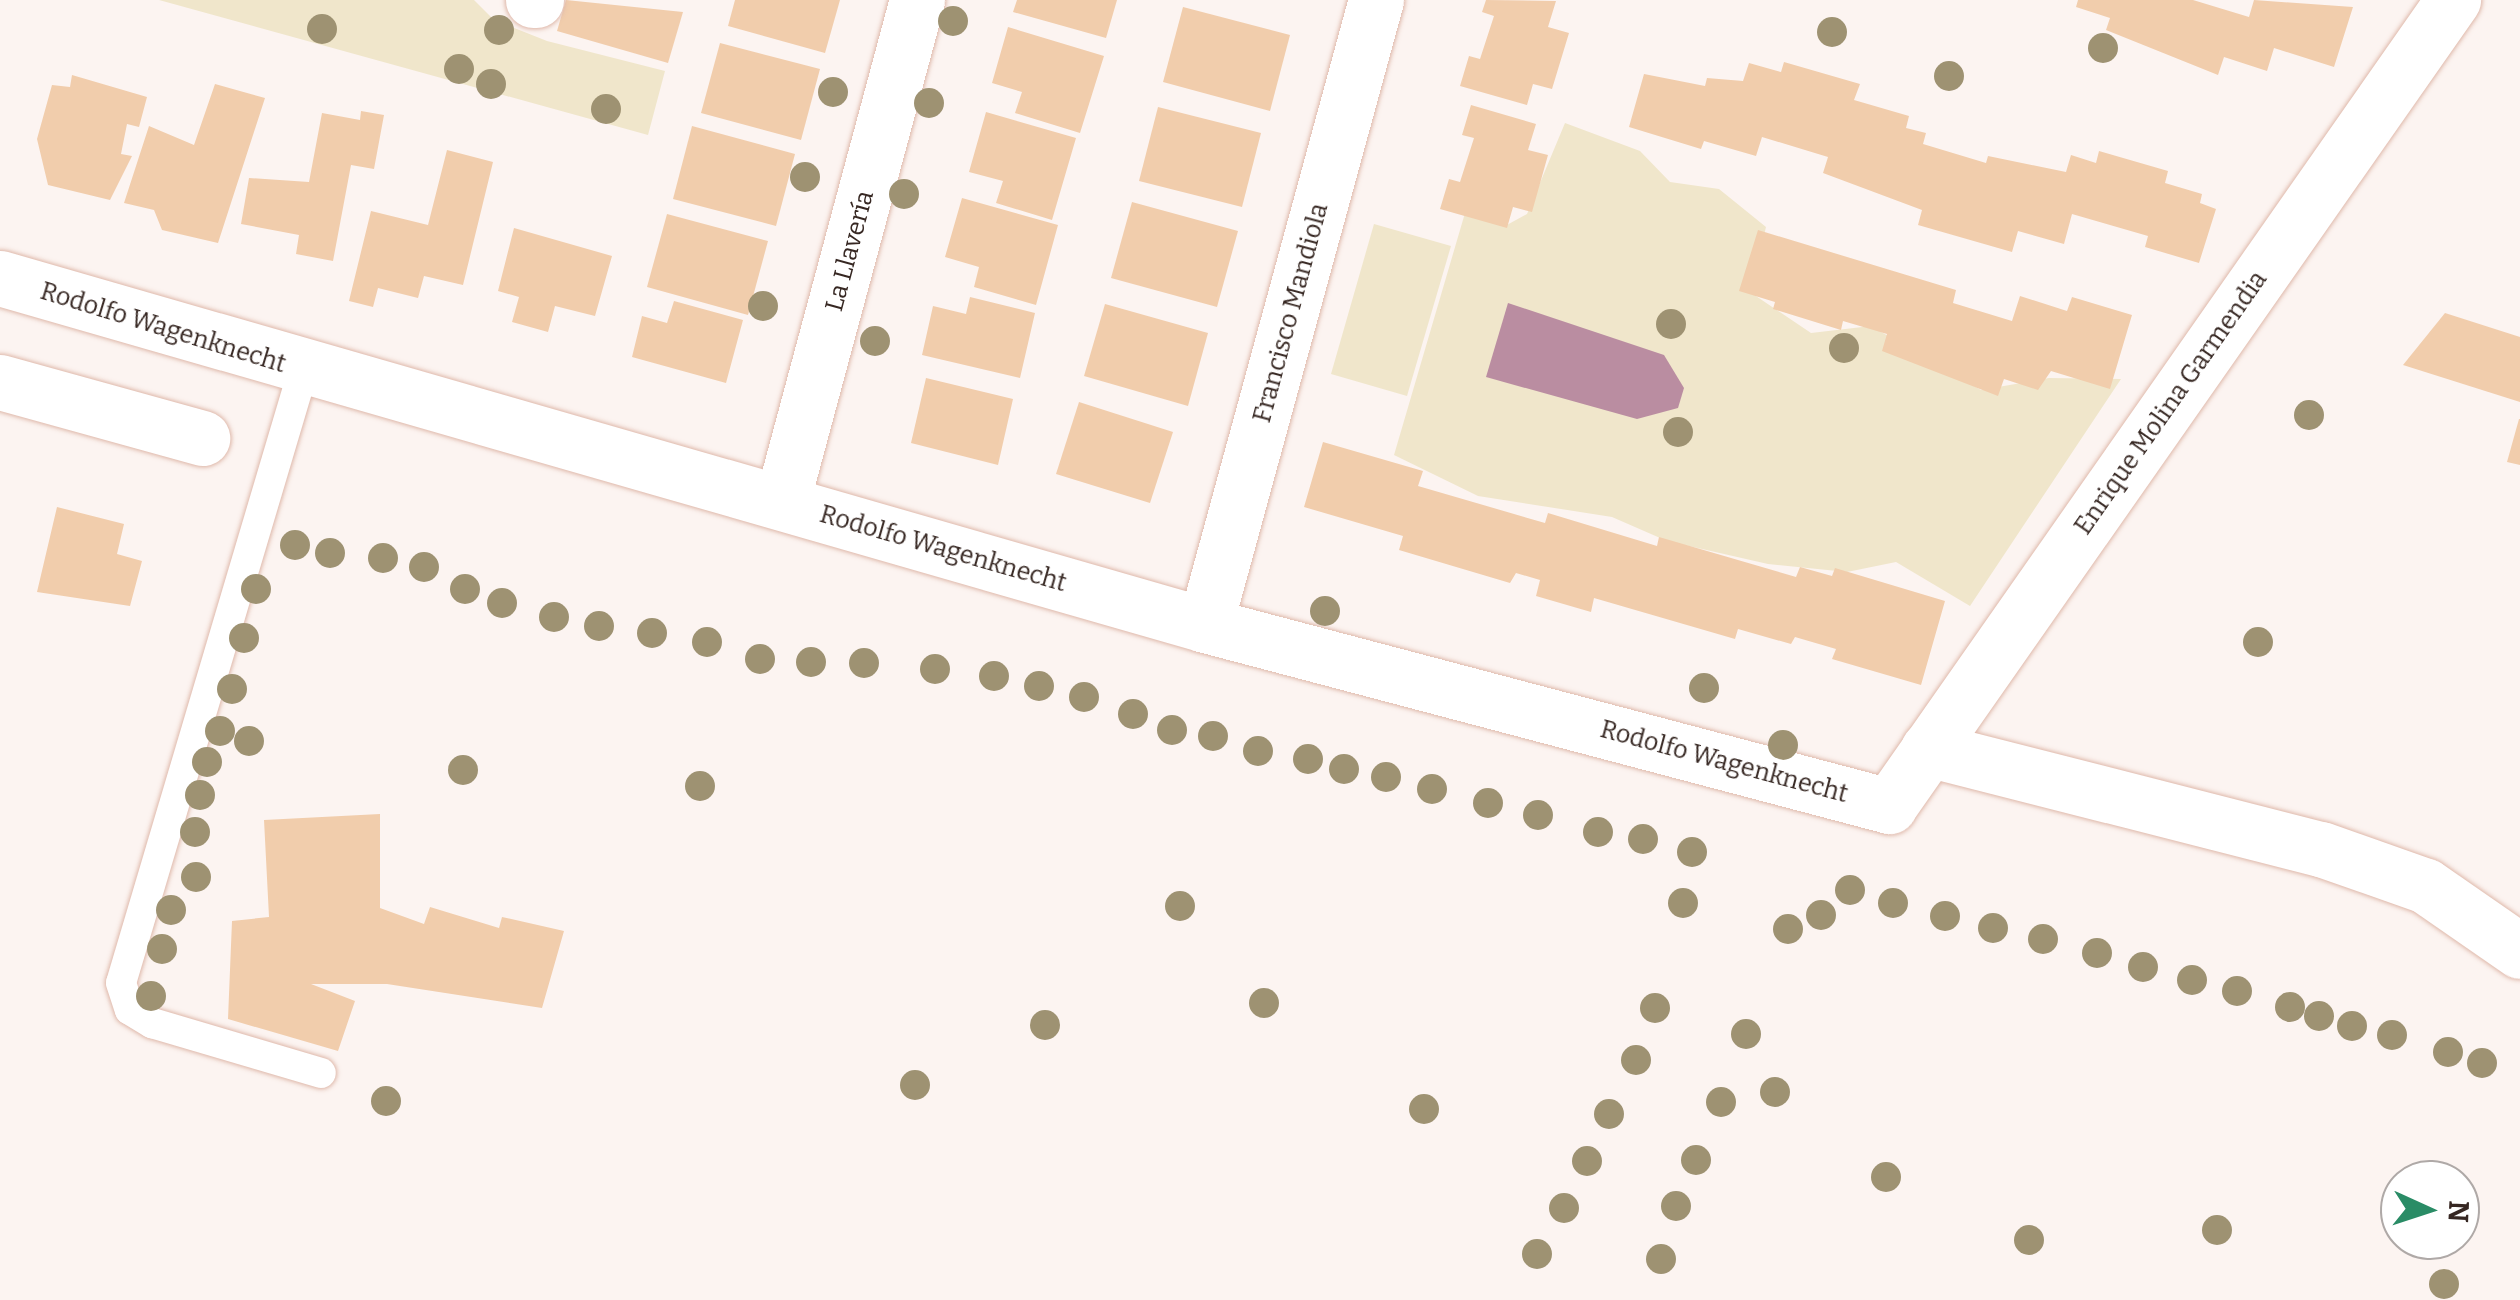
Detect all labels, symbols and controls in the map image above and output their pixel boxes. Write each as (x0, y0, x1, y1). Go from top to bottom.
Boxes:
street label: La Llavería (819, 187, 881, 315)
street label: Francisco Mandiola (1247, 200, 1335, 426)
street label: Enrique Molina Garmendia (2068, 265, 2274, 541)
street label: Rodolfo Wagenknecht (37, 276, 289, 380)
street label: Rodolfo Wagenknecht (816, 499, 1070, 599)
street label: Rodolfo Wagenknecht (1597, 715, 1851, 809)
north arrow (2380, 1160, 2480, 1260)
text: N (2441, 1200, 2476, 1223)

